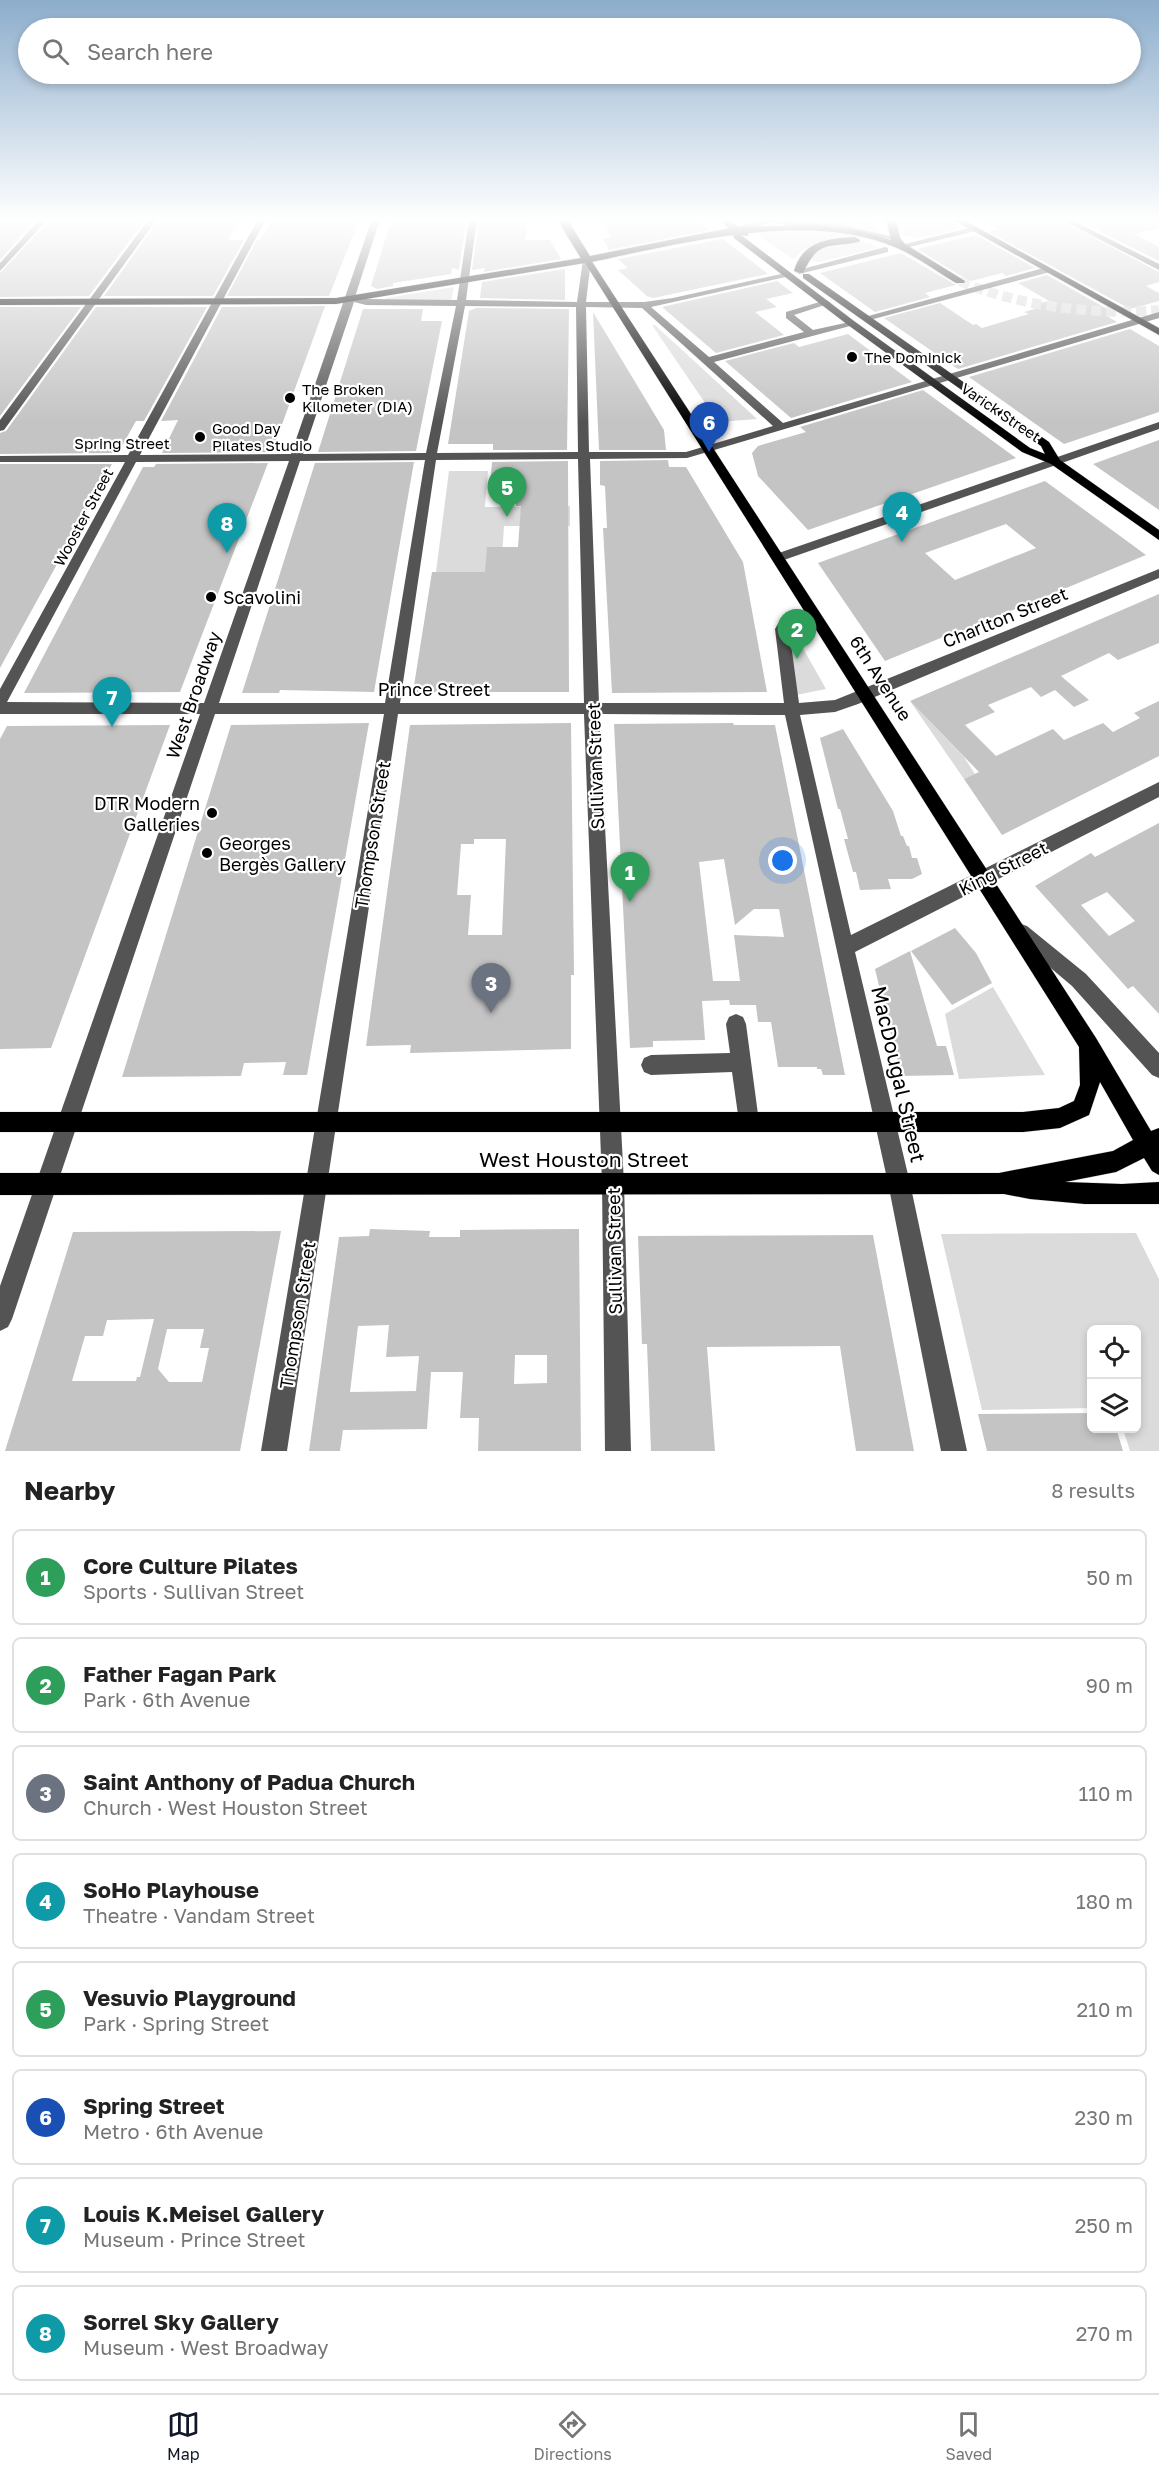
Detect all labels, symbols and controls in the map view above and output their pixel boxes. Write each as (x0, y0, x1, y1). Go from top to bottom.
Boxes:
search box (18, 18, 1141, 84)
icon: search (39, 35, 72, 68)
text: Search here (87, 38, 213, 65)
place label: The Dominick (864, 348, 962, 366)
marker: The Dominick (845, 350, 859, 364)
street label: Varick Street (958, 379, 1044, 445)
place label: The Broken Kilometer (DIA) (302, 380, 413, 415)
marker: The Broken Kilometer (DIA) (283, 391, 297, 405)
pin: 6 (690, 402, 728, 452)
place label: Good Day Pilates Studio (212, 419, 312, 454)
marker: Good Day Pilates Studio (193, 430, 207, 444)
street label: Spring Street (74, 434, 170, 452)
street label: Wooster Street (50, 465, 116, 569)
pin: 5 (488, 468, 526, 517)
pin: 4 (882, 492, 922, 542)
pin: 8 (208, 504, 246, 553)
street label: Charlton Street (939, 582, 1071, 652)
place label: Scavolini (223, 586, 301, 608)
marker: Scavolini (204, 590, 218, 604)
pin: 2 (778, 610, 816, 659)
street label: West Broadway (161, 628, 225, 762)
street label: 6th Avenue (845, 631, 917, 725)
pin: 7 (92, 678, 132, 727)
street label: Prince Street (378, 678, 490, 700)
street label: Sullivan Street (582, 702, 608, 830)
street label: Thompson Street (349, 760, 395, 910)
place label: DTR Modern Galleries (94, 792, 200, 835)
marker: DTR Modern Galleries (205, 806, 219, 820)
place label: Georges Bergès Gallery (219, 832, 346, 875)
street label: King Street (955, 836, 1051, 900)
marker: Georges Bergès Gallery (200, 846, 214, 860)
your location (768, 846, 797, 875)
pin: 1 (610, 852, 650, 902)
pin: 3 (472, 964, 510, 1013)
street label: MacDougal Street (866, 983, 932, 1165)
street label: West Houston Street (479, 1146, 689, 1172)
street label: Sullivan Street (602, 1187, 626, 1315)
street label: Thompson Street (274, 1240, 320, 1390)
map controls (1087, 1325, 1141, 1433)
button: locate (1087, 1325, 1141, 1379)
button: layers (1087, 1379, 1141, 1433)
text: Nearby (24, 1475, 115, 1506)
text: 8 results (1051, 1478, 1135, 1502)
text: Core Culture Pilates (83, 1552, 298, 1579)
text: 1 (40, 1565, 51, 1589)
text: 50 m (1086, 1565, 1133, 1589)
text: Sports · Sullivan Street (83, 1579, 304, 1603)
text: Father Fagan Park (83, 1660, 277, 1687)
text: 2 (39, 1673, 52, 1697)
text: 90 m (1086, 1673, 1133, 1697)
text: Park · 6th Avenue (83, 1687, 250, 1711)
text: Saint Anthony of Padua Church (83, 1768, 415, 1795)
text: 3 (39, 1781, 52, 1805)
text: 110 m (1079, 1781, 1133, 1805)
text: Church · West Houston Street (83, 1795, 368, 1819)
text: SoHo Playhouse (83, 1876, 259, 1903)
text: 4 (39, 1889, 52, 1913)
text: 180 m (1076, 1889, 1133, 1913)
text: Theatre · Vandam Street (83, 1903, 315, 1927)
text: Vesuvio Playground (83, 1984, 296, 2011)
text: 5 (39, 1997, 52, 2021)
text: 210 m (1077, 1997, 1133, 2021)
text: Park · Spring Street (83, 2011, 269, 2035)
text: Spring Street (83, 2092, 224, 2119)
text: 6 (39, 2105, 52, 2129)
text: 230 m (1075, 2105, 1133, 2129)
text: Metro · 6th Avenue (83, 2119, 263, 2143)
text: Louis K.Meisel Gallery (83, 2200, 324, 2227)
text: 7 (40, 2213, 51, 2237)
text: 250 m (1075, 2213, 1133, 2237)
text: Museum · Prince Street (83, 2227, 306, 2251)
text: Sorrel Sky Gallery (83, 2308, 279, 2335)
text: 8 (39, 2321, 52, 2345)
text: 270 m (1076, 2321, 1133, 2345)
text: Museum · West Broadway (83, 2335, 328, 2359)
tab: Map (167, 2408, 200, 2464)
tab: Directions (534, 2408, 612, 2464)
tab: Saved (945, 2408, 992, 2464)

